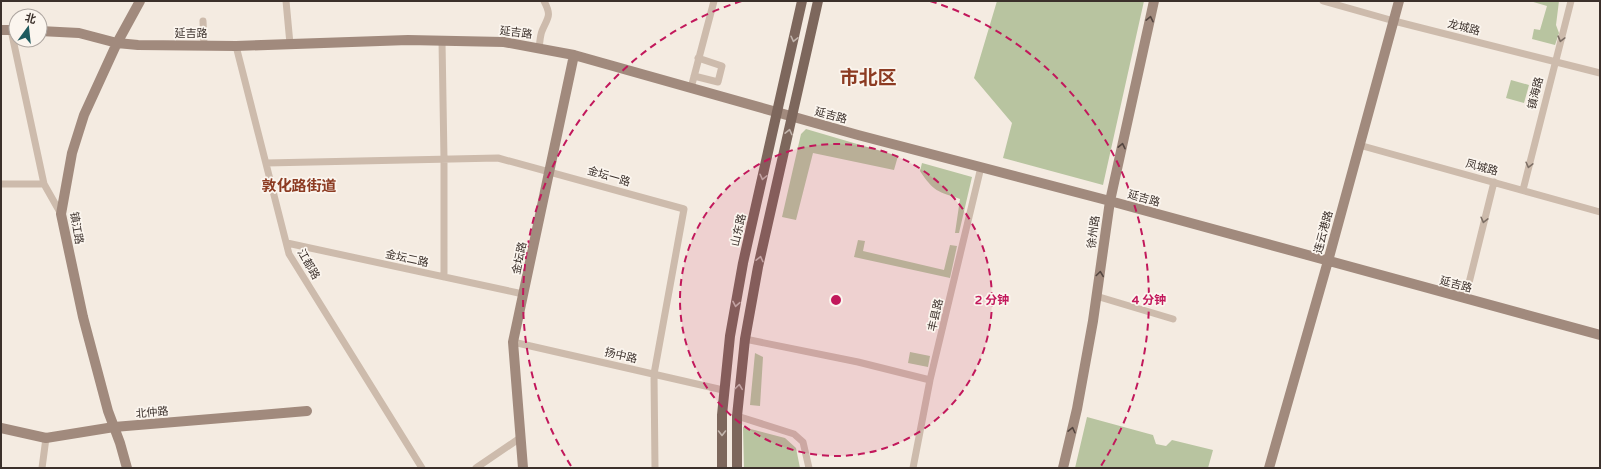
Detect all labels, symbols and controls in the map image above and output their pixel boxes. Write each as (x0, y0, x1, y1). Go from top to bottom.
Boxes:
north arrow (8, 8, 48, 48)
text: 北 (23, 11, 37, 27)
one-way arrow (1145, 16, 1153, 23)
street label: 龙城路 (1446, 17, 1481, 38)
street label: 延吉路 (499, 24, 533, 41)
street label: 延吉路 (175, 27, 208, 40)
one-way arrow (1557, 35, 1566, 42)
one-way arrow (790, 36, 798, 42)
district label: 市北区 (839, 67, 897, 89)
street label: 镇海路 (1525, 76, 1546, 111)
street label: 延吉路 (813, 105, 848, 126)
one-way arrow (784, 129, 792, 135)
one-way arrow (1117, 143, 1125, 150)
street label: 凤城路 (1464, 157, 1499, 178)
one-way arrow (1525, 161, 1534, 168)
street label: 金坛一路 (586, 164, 632, 189)
one-way arrow (759, 174, 767, 181)
district label: 敦化路街道 (261, 177, 337, 195)
street label: 延吉路 (1126, 188, 1162, 209)
street label: 连云港路 (1312, 209, 1335, 255)
street label: 镇江路 (67, 211, 86, 245)
street label: 山东路 (728, 213, 749, 248)
street label: 徐州路 (1085, 215, 1102, 249)
one-way arrow (1481, 217, 1489, 223)
street label: 金坛路 (510, 241, 529, 276)
street label: 江都路 (295, 247, 322, 282)
street label: 金坛二路 (384, 248, 430, 269)
one-way arrow (755, 256, 764, 263)
one-way arrow (1095, 271, 1104, 278)
street label: 延吉路 (1438, 274, 1473, 295)
centre of rings (829, 293, 843, 307)
text: 2 分钟 (975, 293, 1009, 307)
text: 4 分钟 (1132, 293, 1166, 307)
street label: 丰县路 (925, 298, 946, 333)
one-way arrow (732, 301, 740, 308)
street label: 扬中路 (603, 345, 638, 366)
one-way arrow (734, 384, 743, 390)
street label: 北仲路 (135, 405, 169, 420)
one-way arrow (1068, 427, 1076, 433)
one-way arrow (718, 430, 726, 436)

